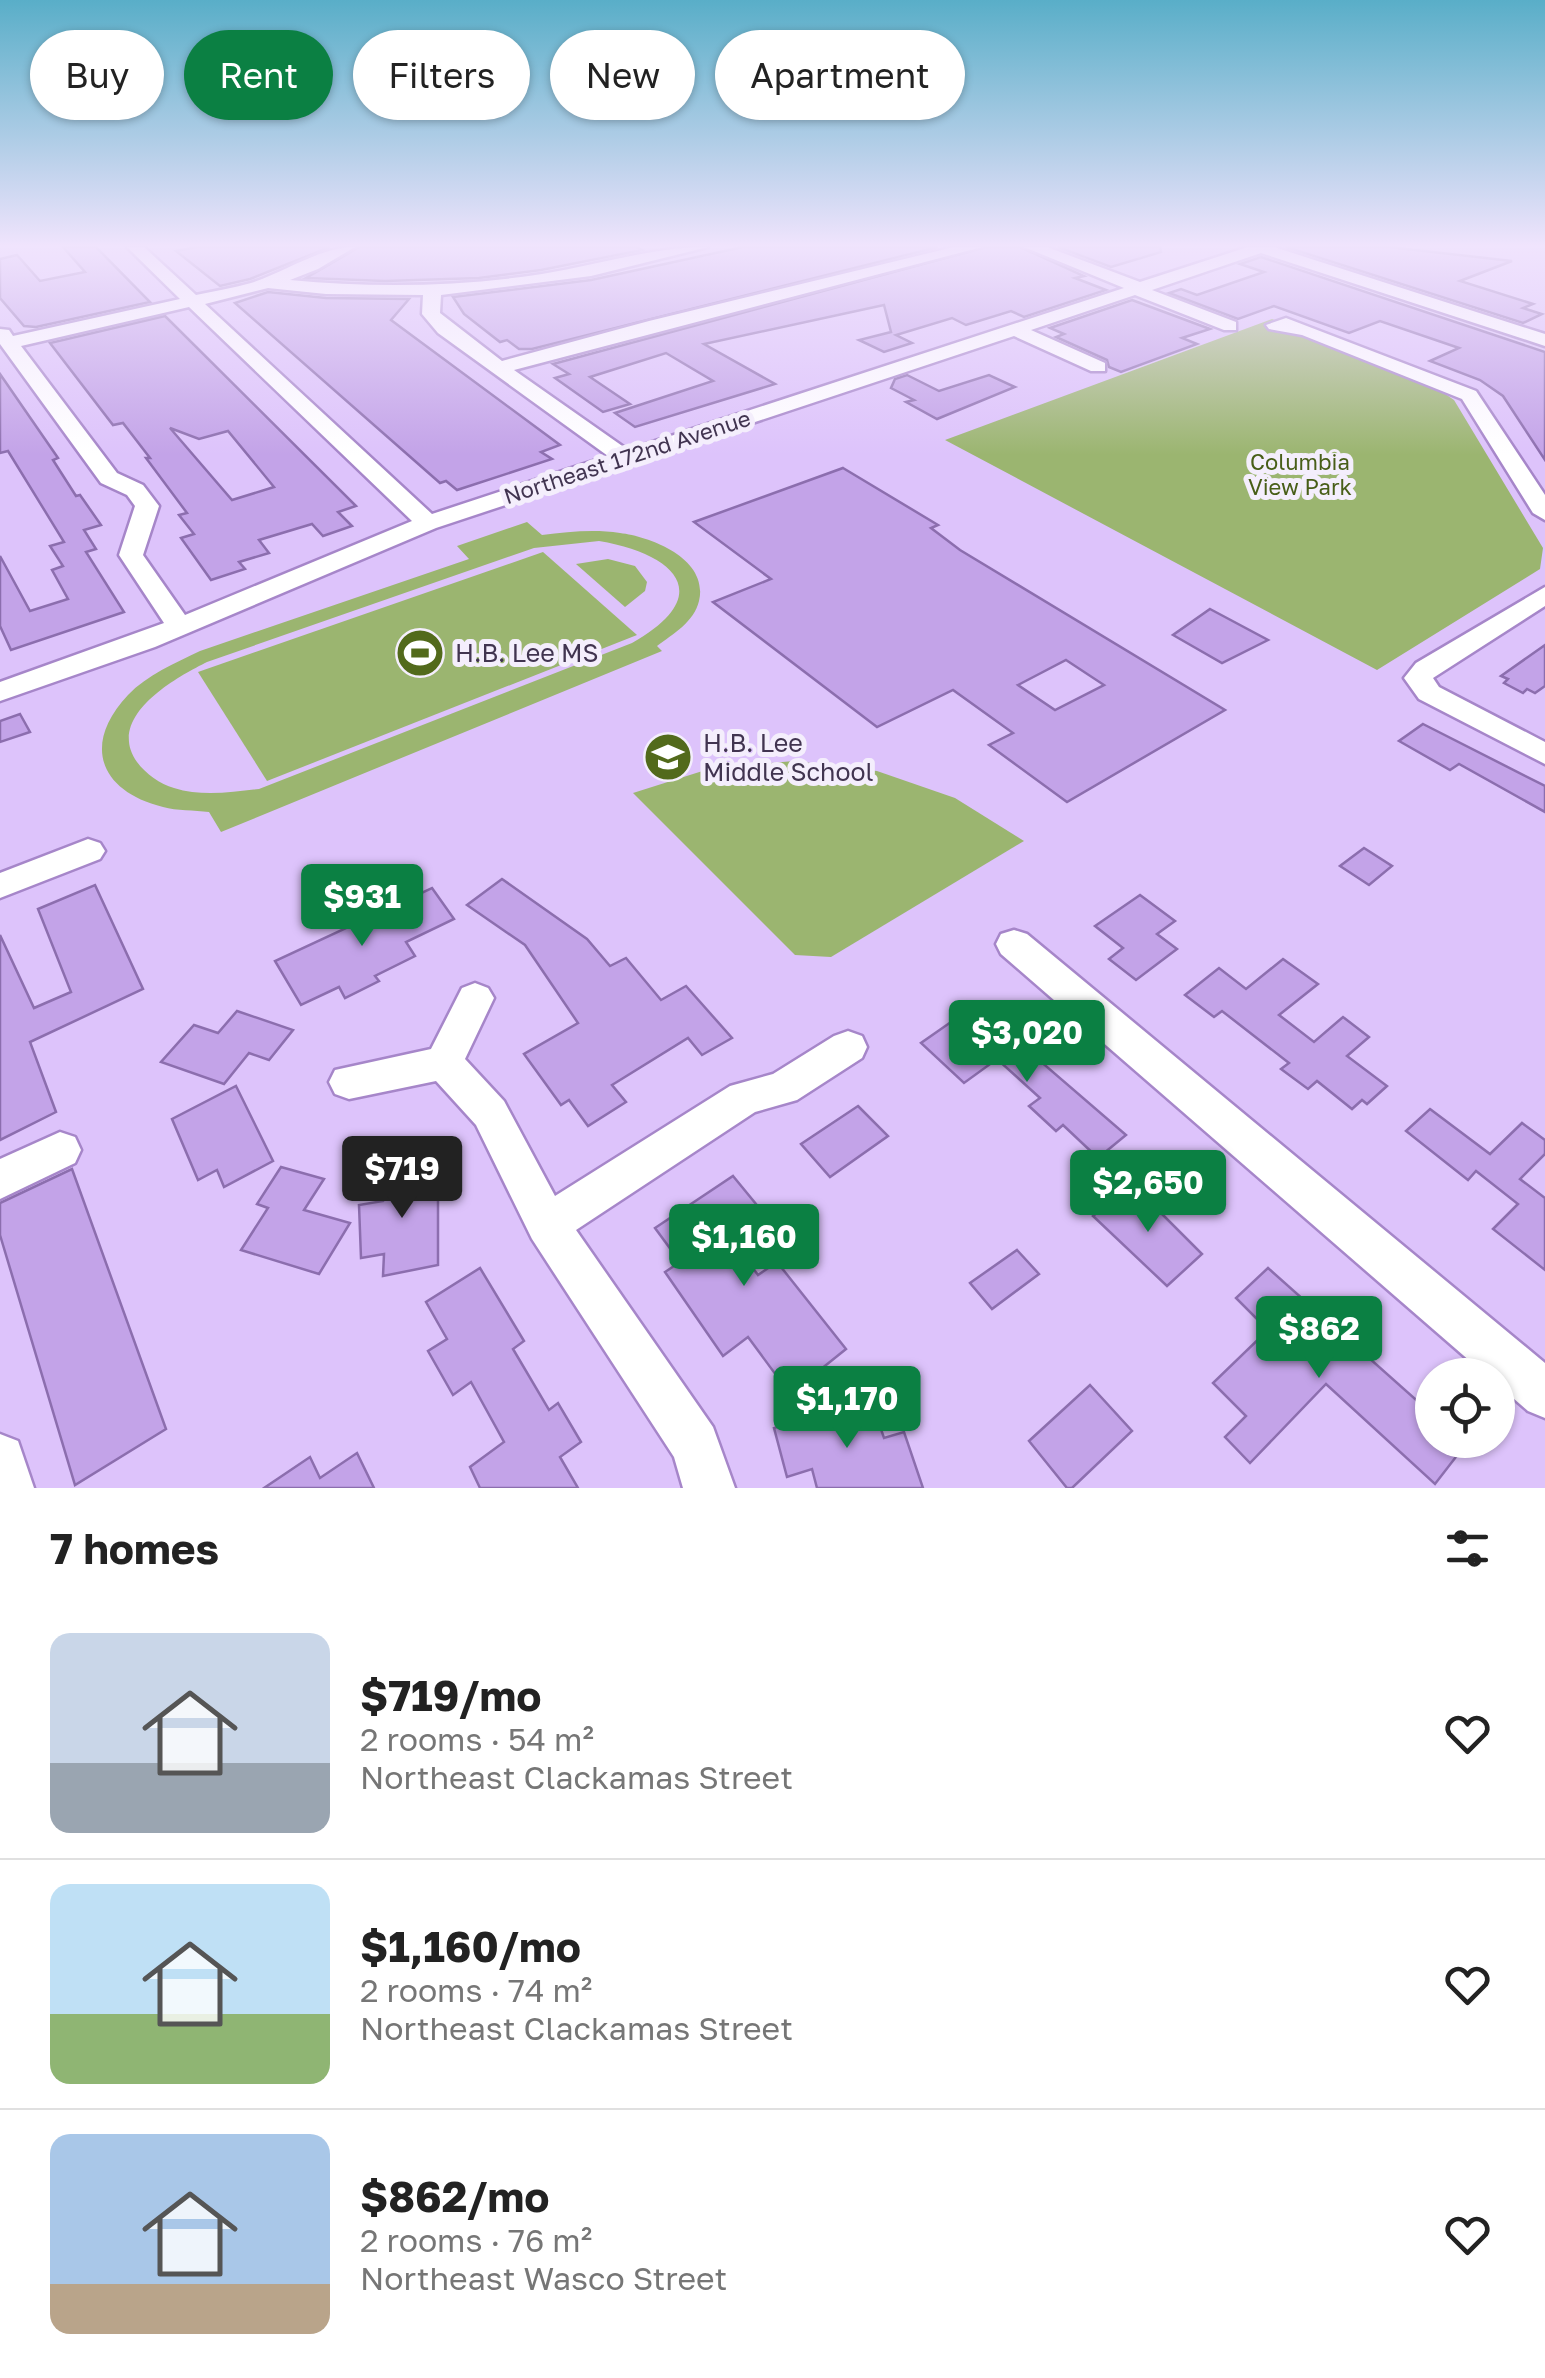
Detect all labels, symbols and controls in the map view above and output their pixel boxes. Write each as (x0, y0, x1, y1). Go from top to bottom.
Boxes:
chip: Buy (30, 30, 164, 120)
chip: Rent (184, 30, 333, 120)
chip: Filters (353, 30, 530, 120)
chip: New (550, 30, 695, 120)
chip: Apartment (715, 30, 965, 120)
street label: Northeast 172nd Avenue (500, 404, 754, 509)
park label: Columbia View Park (1248, 448, 1352, 500)
sports icon: H.B. Lee MS (394, 627, 446, 679)
place label: H.B. Lee MS (455, 637, 599, 668)
place label: H.B. Lee Middle School (703, 727, 873, 787)
school or university icon: H.B. Lee Middle School (642, 731, 694, 783)
pin: $931 (303, 864, 421, 949)
text: $931 (323, 877, 401, 915)
pin: $3,020 (946, 1000, 1108, 1085)
text: $3,020 (971, 1013, 1083, 1051)
pin: $719 (343, 1136, 461, 1221)
text: $719 (364, 1149, 440, 1187)
pin: $2,650 (1067, 1150, 1229, 1235)
text: $2,650 (1092, 1163, 1204, 1201)
pin: $1,160 (663, 1204, 825, 1289)
text: $1,160 (691, 1217, 797, 1255)
pin: $862 (1260, 1296, 1378, 1381)
text: $862 (1278, 1309, 1360, 1347)
map controls (1415, 1358, 1515, 1458)
button: locate (1415, 1358, 1515, 1458)
pin: $1,170 (766, 1366, 928, 1451)
text: $1,170 (796, 1379, 898, 1417)
icon: filters (1440, 1521, 1495, 1576)
text: 7 homes (50, 1523, 219, 1573)
text: $719/mo (360, 1670, 541, 1720)
icon: home (130, 1673, 250, 1793)
icon: heart (1440, 1706, 1495, 1761)
text: 2 rooms · 54 m² (360, 1720, 594, 1758)
text: Northeast Clackamas Street (360, 1758, 793, 1796)
text: $1,160/mo (360, 1921, 581, 1971)
icon: home (130, 1924, 250, 2044)
icon: heart (1440, 1957, 1495, 2012)
text: 2 rooms · 74 m² (360, 1971, 592, 2009)
text: Northeast Clackamas Street (360, 2009, 793, 2047)
text: $862/mo (360, 2171, 549, 2221)
icon: home (130, 2174, 250, 2294)
icon: heart (1440, 2207, 1495, 2262)
text: 2 rooms · 76 m² (360, 2221, 592, 2259)
text: Northeast Wasco Street (360, 2259, 727, 2297)

